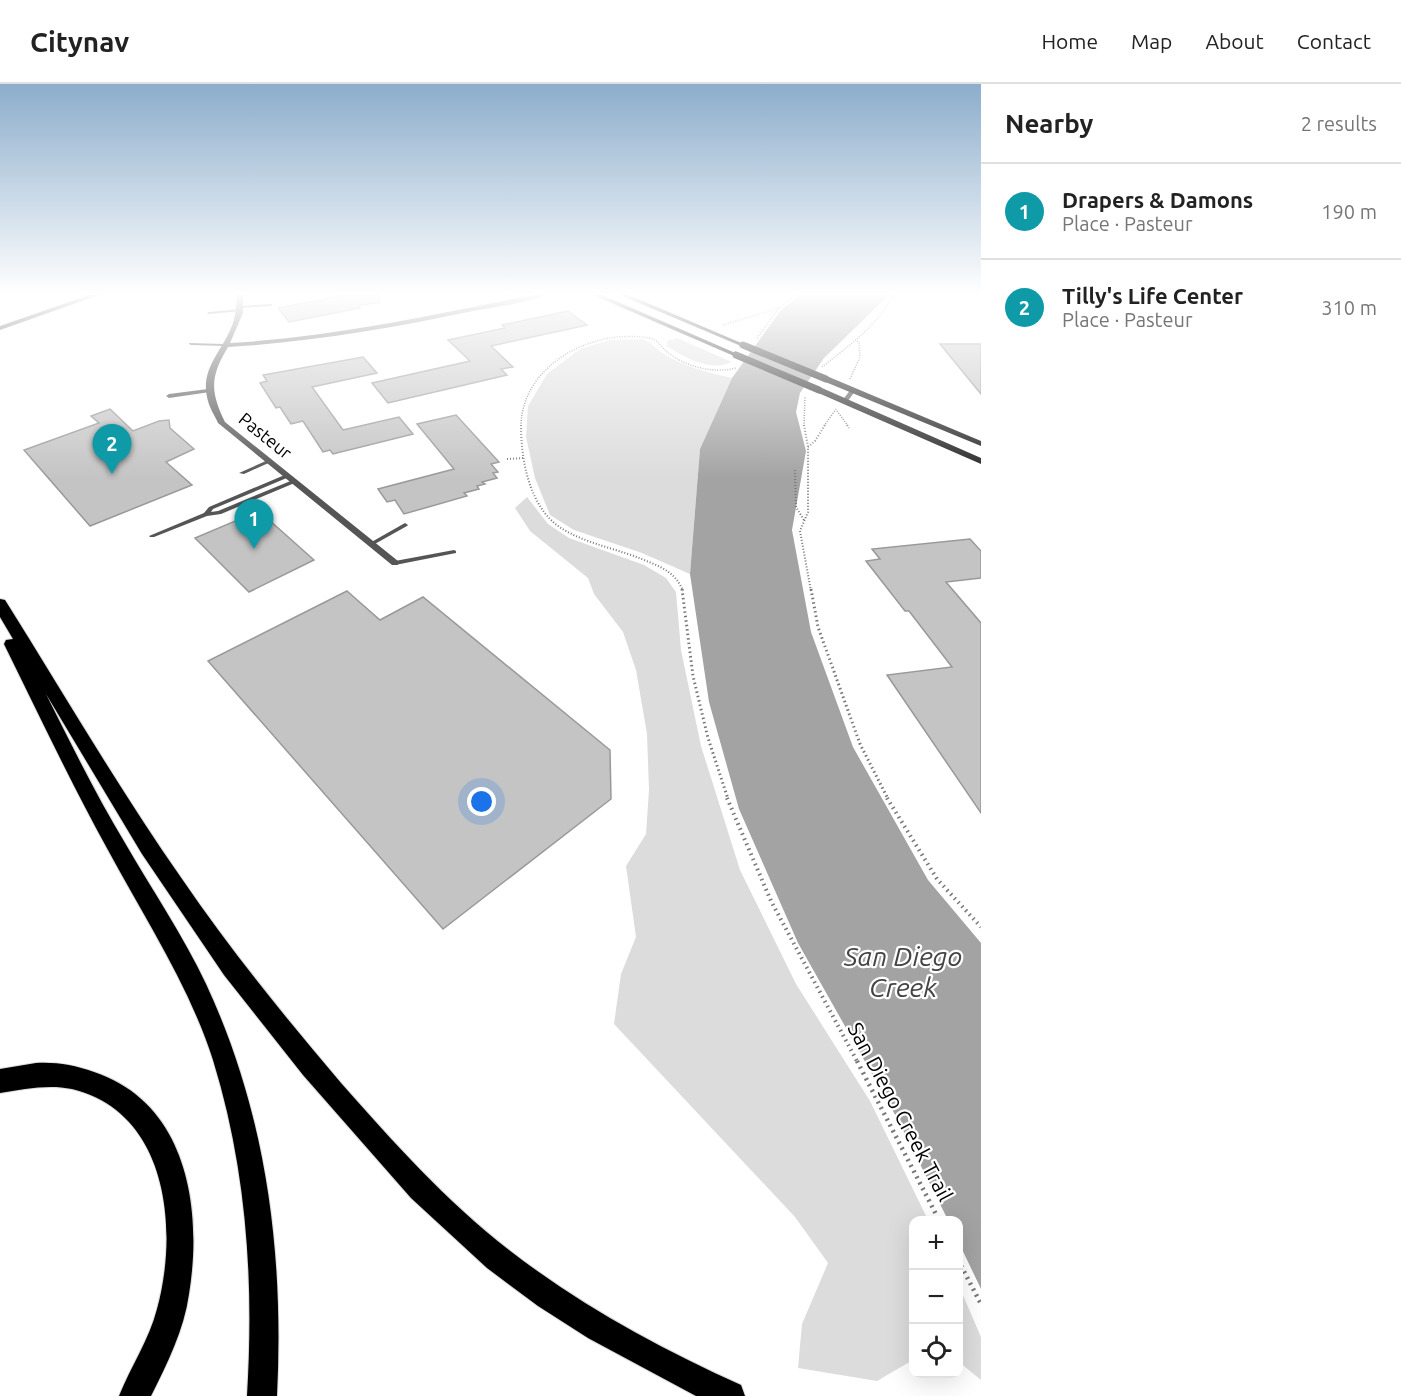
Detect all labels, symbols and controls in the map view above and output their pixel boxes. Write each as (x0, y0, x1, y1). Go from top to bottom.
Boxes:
text: Citynav (30, 26, 129, 57)
text: Home (1041, 29, 1098, 53)
text: Map (1131, 29, 1172, 53)
text: About (1205, 29, 1264, 53)
text: Contact (1297, 29, 1371, 53)
text: Nearby (1005, 109, 1093, 138)
text: 2 results (1301, 112, 1377, 135)
text: Drapers & Damons (1062, 187, 1253, 212)
text: 1 (1019, 200, 1030, 223)
text: 190 m (1321, 200, 1377, 223)
text: Place · Pasteur (1062, 212, 1192, 235)
text: Tilly's Life Center (1062, 283, 1243, 308)
text: 2 (1019, 296, 1030, 319)
text: 310 m (1321, 296, 1377, 319)
text: Place · Pasteur (1062, 308, 1192, 331)
street label: Pasteur (235, 408, 296, 463)
pin: 2 (92, 424, 132, 474)
pin: 1 (234, 500, 274, 549)
your location (467, 787, 496, 816)
water label: San Diego Creek (843, 941, 962, 1002)
street label: San Diego Creek Trail (844, 1018, 958, 1205)
map controls (909, 1216, 963, 1378)
button: + (909, 1216, 963, 1270)
button: − (909, 1270, 963, 1324)
button: locate (909, 1324, 963, 1378)

